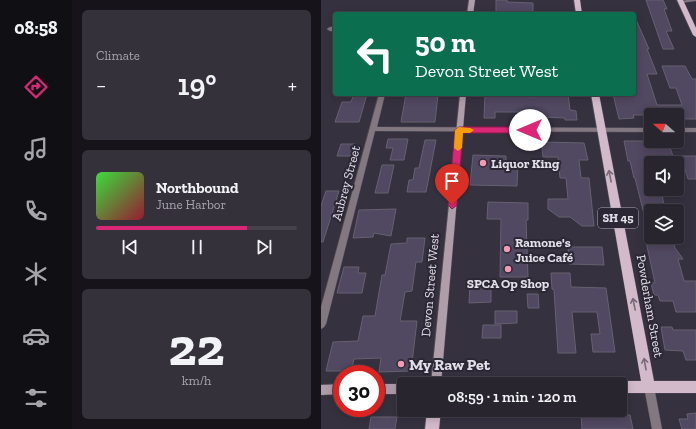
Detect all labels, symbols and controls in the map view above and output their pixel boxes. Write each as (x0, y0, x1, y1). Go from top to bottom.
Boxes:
text: 08:58 (14, 17, 58, 39)
text: 50 m (415, 26, 476, 59)
icon: left (349, 28, 401, 80)
text: Climate (96, 48, 140, 63)
text: Devon Street West (415, 60, 558, 82)
text: 19° (178, 67, 216, 103)
text: − (96, 72, 106, 99)
text: + (288, 72, 297, 99)
icon: directions (22, 73, 50, 101)
north arrow (644, 108, 684, 148)
map controls (644, 108, 684, 244)
position arrow (509, 109, 551, 151)
icon: music (22, 135, 50, 163)
street label: Aubrey Street (329, 144, 363, 222)
place label: Liquor King (491, 156, 560, 171)
button: sound (644, 156, 684, 196)
marker: Liquor King (478, 158, 488, 168)
pin (435, 164, 469, 205)
icon: arrive (441, 170, 463, 192)
one-way arrow (606, 170, 614, 183)
text: Northbound (156, 179, 239, 197)
icon: phone (22, 197, 50, 225)
text: June Harbor (156, 197, 226, 212)
button: layers (644, 204, 684, 244)
road number: SH 45 (598, 208, 638, 228)
street label: Devon Street West (418, 233, 442, 337)
place label: Ramone's Juice Café (515, 235, 574, 265)
icon: previous (119, 236, 141, 258)
icon: pause (186, 236, 208, 258)
icon: next (253, 236, 275, 258)
marker: Ramone's Juice Café (502, 244, 512, 254)
street label: Powderham Street (634, 253, 666, 359)
icon: climate (22, 260, 50, 288)
marker: SPCA Op Shop (503, 264, 513, 274)
place label: SPCA Op Shop (467, 276, 550, 291)
one-way arrow (630, 298, 638, 311)
text: 22 (169, 316, 224, 378)
icon: car (22, 322, 50, 350)
place label: My Raw Pet (409, 355, 491, 374)
one-way arrow (641, 358, 649, 371)
marker: My Raw Pet (396, 359, 406, 369)
speed limit sign: 30 (333, 365, 385, 417)
text: km/h (182, 373, 211, 388)
icon: filters (22, 384, 50, 412)
text: 08:59 · 1 min · 120 m (448, 388, 576, 406)

